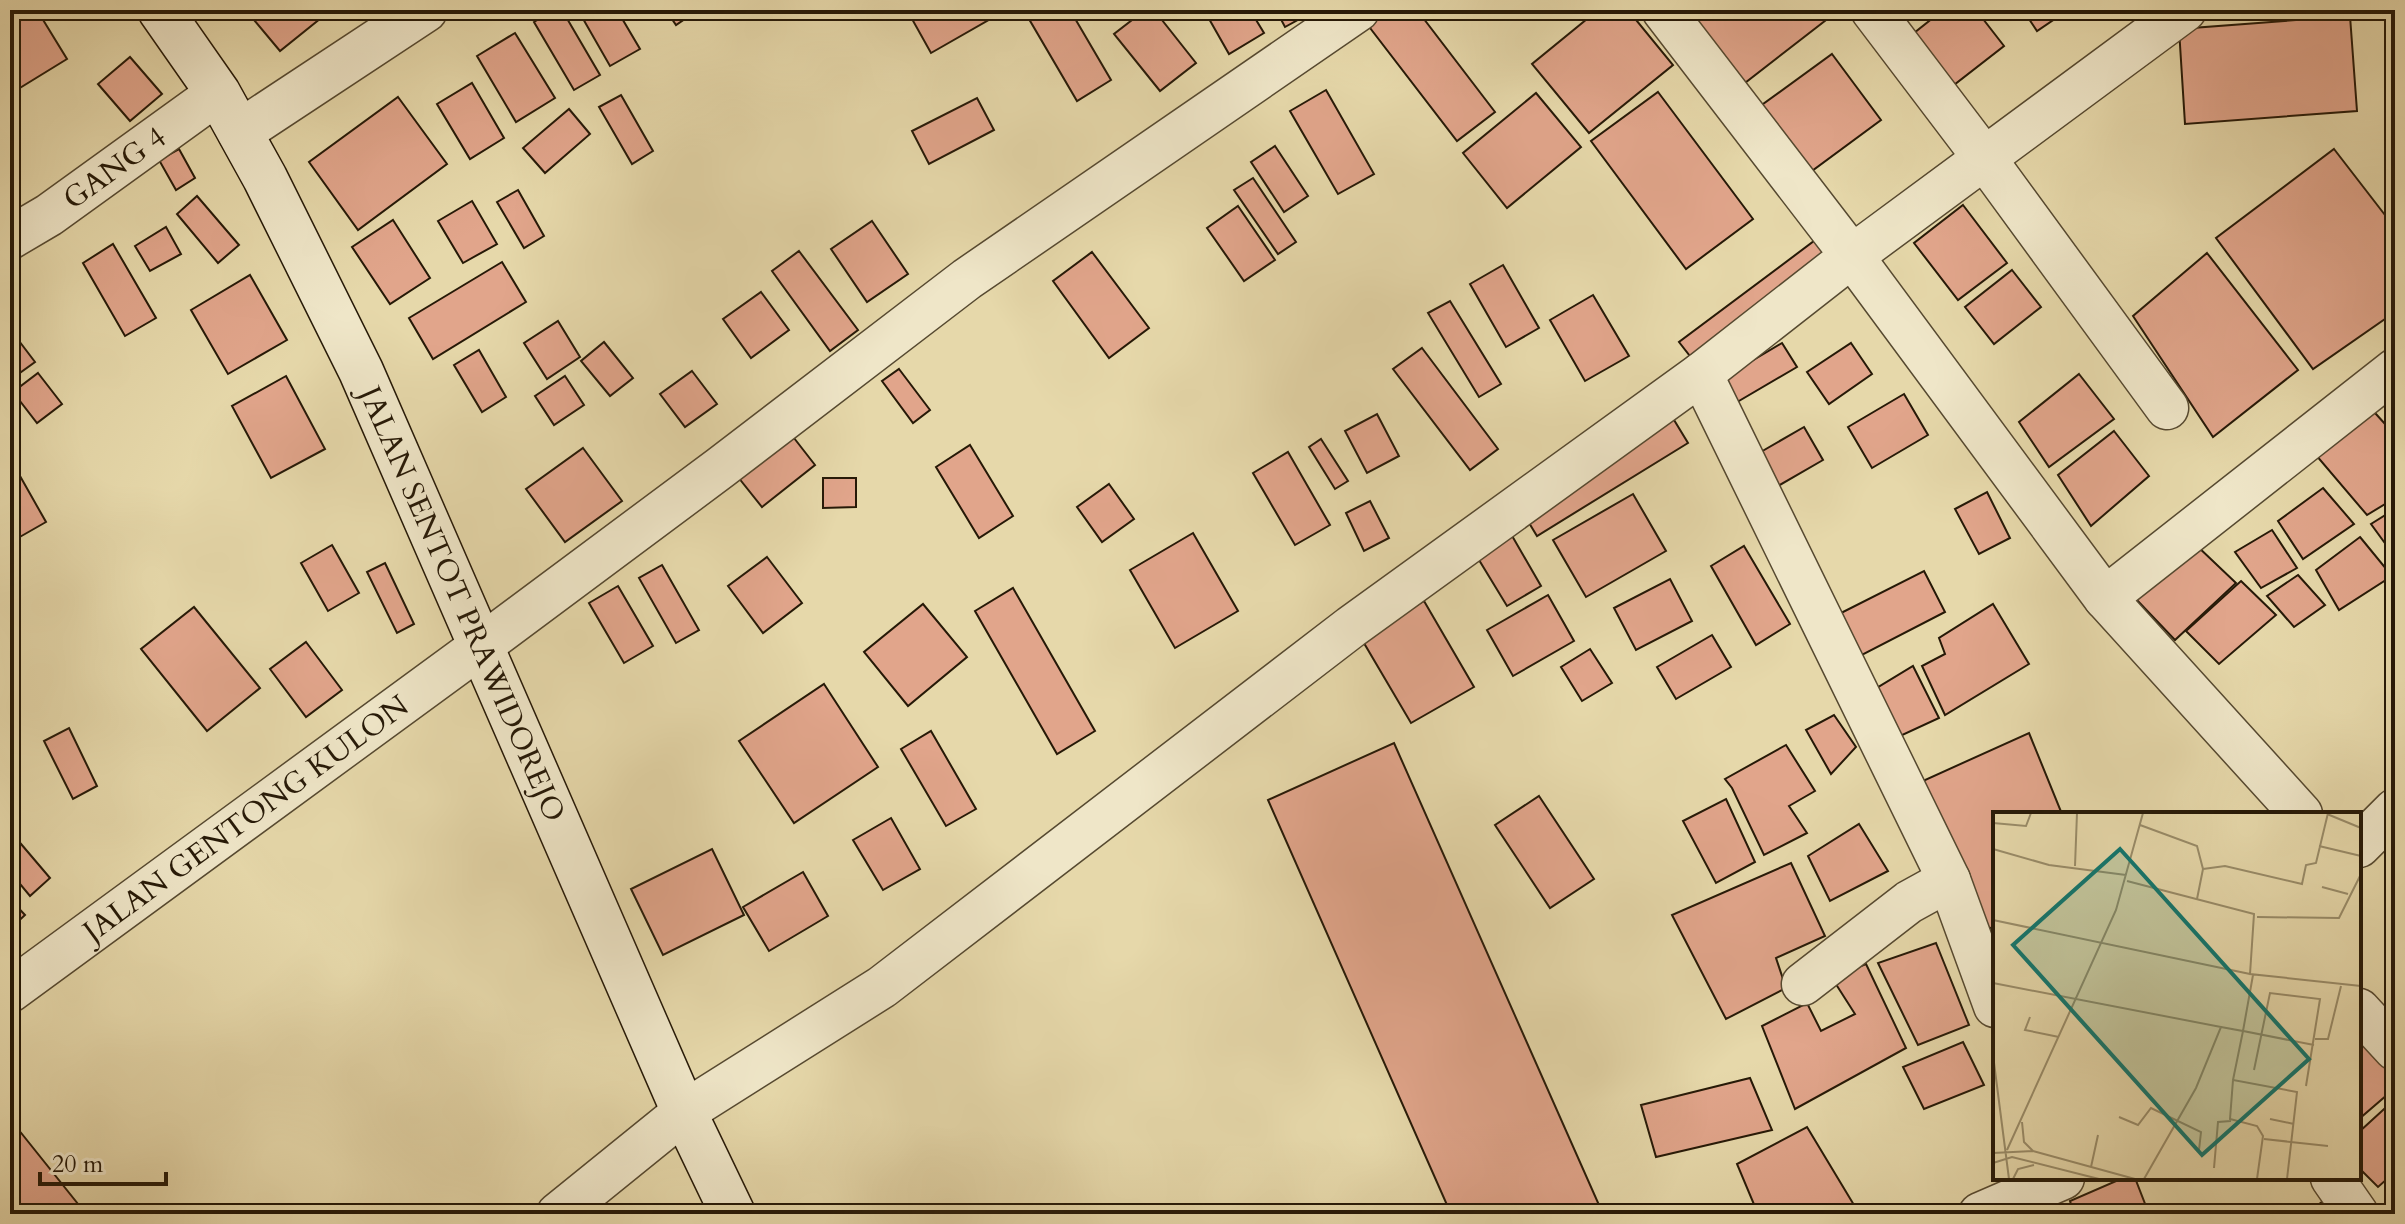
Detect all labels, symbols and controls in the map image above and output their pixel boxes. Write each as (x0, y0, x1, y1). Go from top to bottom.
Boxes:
street label: GANG 4 (55, 117, 175, 219)
street label: JALAN SENTOT PRAWIDOREJO (348, 376, 575, 828)
street label: JALAN GENTONG KULON (71, 686, 417, 954)
inset map (1993, 812, 2361, 1180)
scale bar (40, 1136, 166, 1186)
text: 20 m (52, 1148, 104, 1181)

